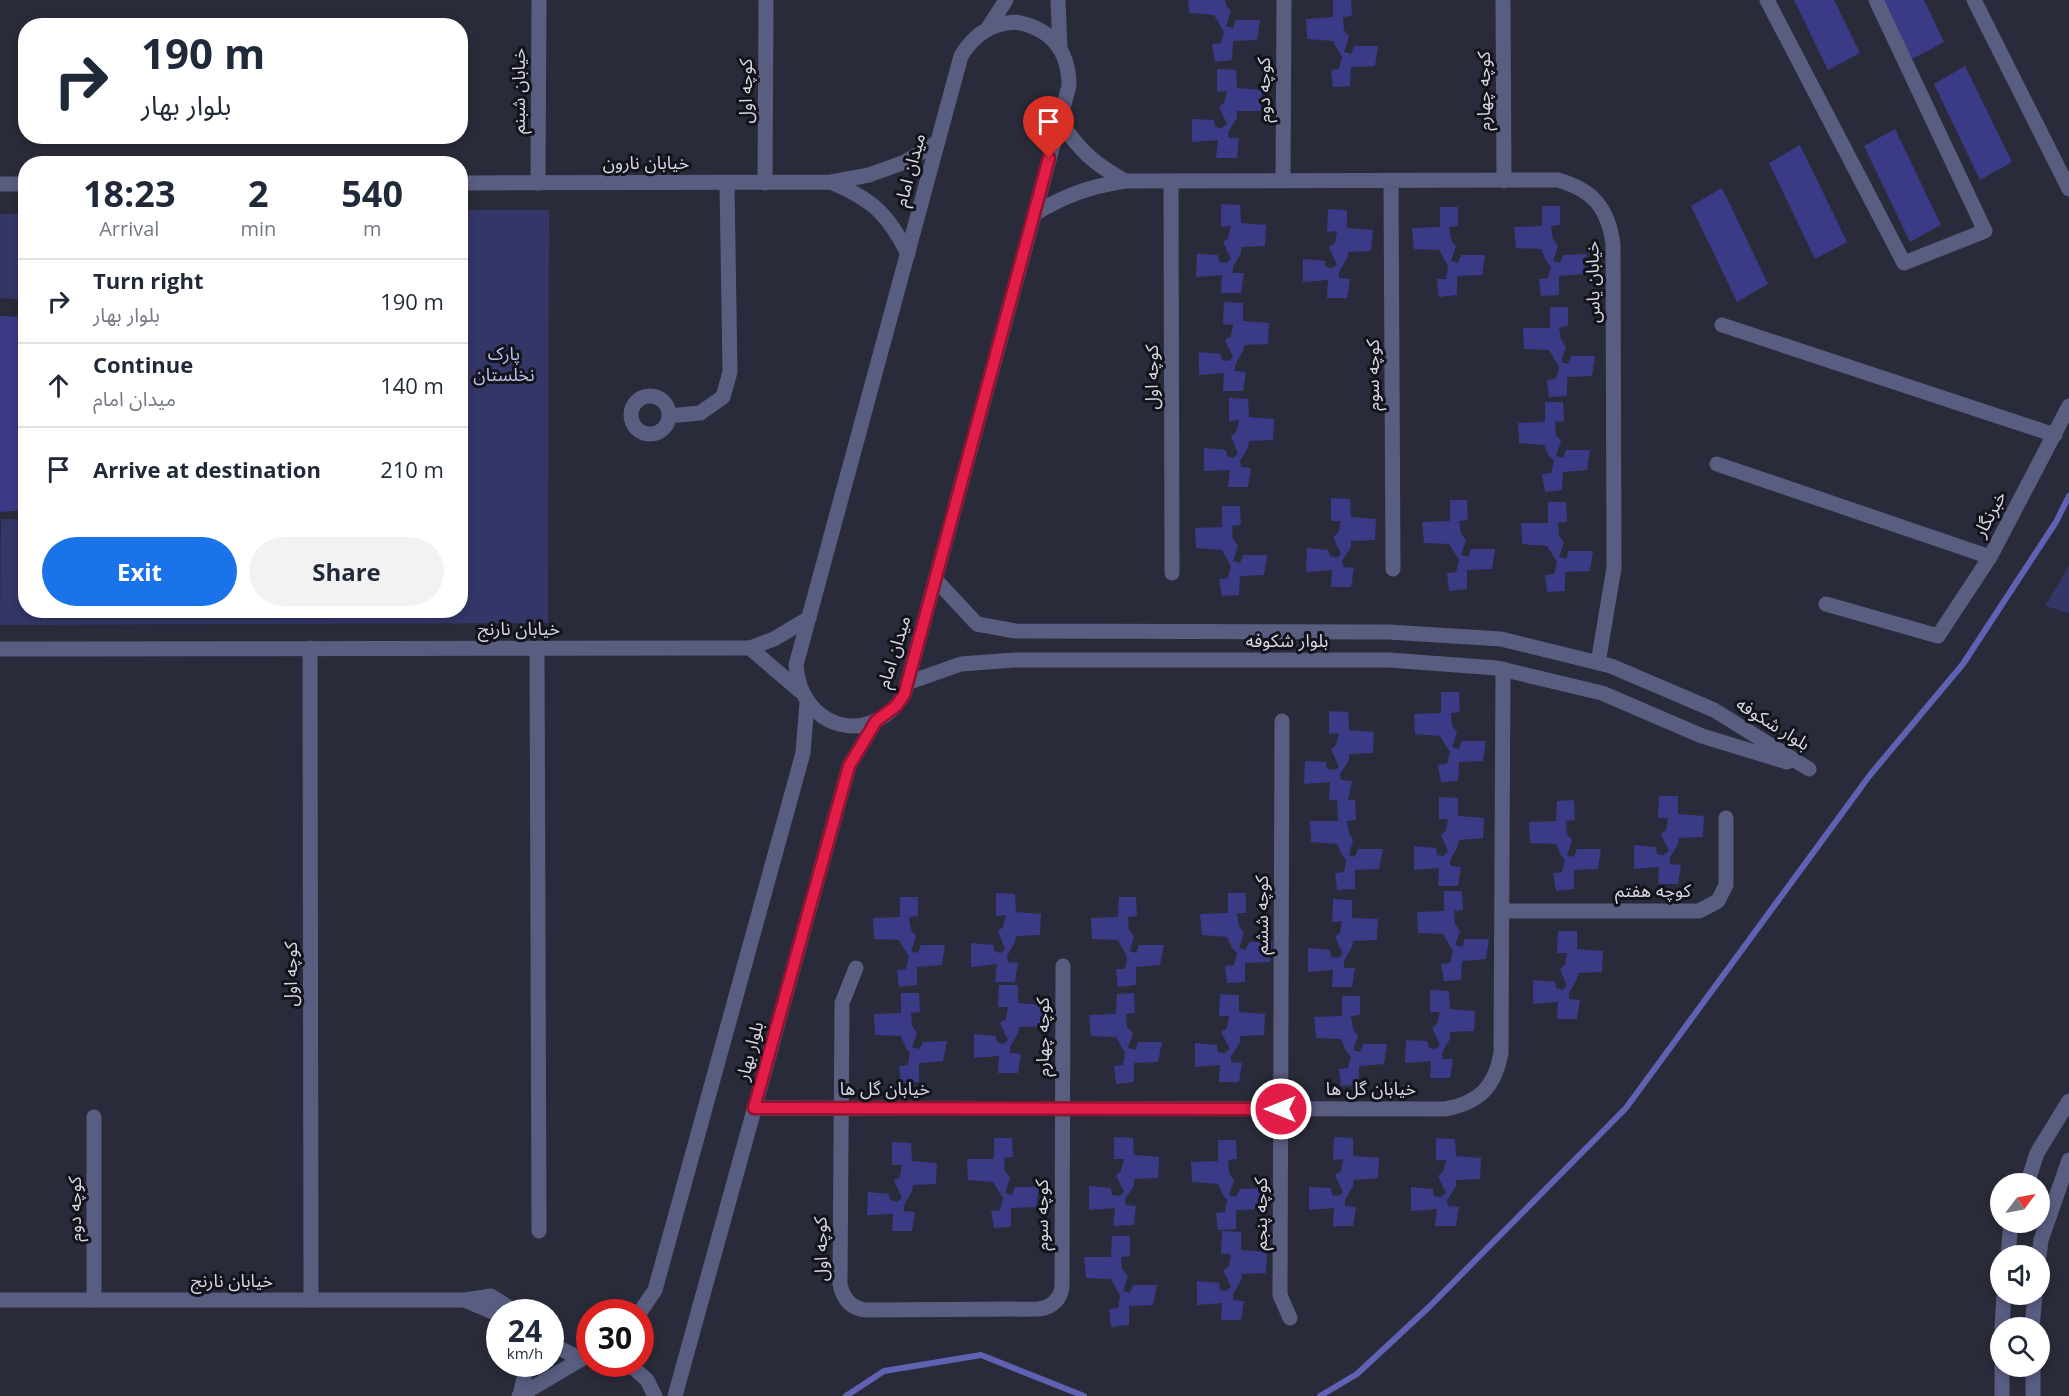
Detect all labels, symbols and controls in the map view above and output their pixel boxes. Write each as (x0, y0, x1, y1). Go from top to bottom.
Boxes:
text: 190 m (141, 24, 265, 81)
icon: right (42, 42, 120, 120)
street label: خیابان شبنم (506, 48, 532, 134)
street label: کوچه چهارم (1471, 51, 1498, 131)
street label: کوچه دوم (1251, 57, 1278, 123)
street label: کوچه اول (733, 58, 757, 123)
text: بلوار بهار (141, 86, 231, 123)
pin (1023, 96, 1074, 158)
icon: arrive (1032, 105, 1065, 138)
street label: میدان امام (888, 131, 933, 210)
street label: خیابان نارون (603, 150, 689, 174)
text: 18:23 (83, 169, 176, 218)
text: 2 (248, 169, 269, 218)
text: 540 (341, 169, 403, 218)
text: Arrival (99, 215, 159, 242)
text: min (240, 215, 276, 242)
text: m (363, 215, 381, 242)
street label: خیابان یاس (1579, 241, 1605, 323)
text: Turn right (93, 265, 204, 295)
icon: right (42, 285, 75, 318)
text: 190 m (380, 286, 444, 316)
text: بلوار بهار (93, 301, 160, 328)
street label: کوچه سوم (1360, 339, 1387, 411)
park label: پارک نخلستان (473, 341, 535, 386)
street label: کوچه اول (1139, 344, 1163, 409)
text: Continue (93, 349, 193, 379)
icon: ahead (42, 369, 75, 402)
text: 140 m (380, 370, 444, 400)
text: میدان امام (93, 385, 176, 412)
icon: arrive (42, 453, 75, 486)
text: Arrive at destination (93, 454, 321, 484)
text: 210 m (380, 454, 444, 484)
street label: خبرنگار (1967, 486, 2011, 542)
button: Exit (42, 537, 237, 606)
button: Share (249, 537, 444, 606)
street label: میدان امام (871, 612, 918, 692)
street label: خیابان نارنج (478, 616, 560, 642)
street label: بلوار شکوفه (1246, 628, 1328, 652)
street label: بلوار شکوفه (1732, 691, 1815, 755)
street label: کوچه ششم (1249, 875, 1275, 955)
street label: کوچه هفتم (1615, 878, 1692, 904)
street label: کوچه اول (278, 941, 302, 1006)
street label: کوچه چهارم (1030, 997, 1057, 1077)
street label: بلوار بهار (729, 1019, 768, 1084)
street label: خیابان گل ها (840, 1076, 930, 1100)
street label: خیابان گل ها (1326, 1076, 1416, 1100)
position arrow (1249, 1077, 1313, 1141)
north arrow (1990, 1173, 2050, 1233)
map controls (1990, 1173, 2050, 1377)
street label: کوچه دوم (62, 1176, 89, 1242)
street label: کوچه پنجم (1248, 1177, 1274, 1251)
street label: کوچه سوم (1029, 1179, 1056, 1251)
street label: کوچه اول (807, 1216, 833, 1282)
button: sound (1990, 1245, 2050, 1305)
street label: خیابان نارنج (191, 1268, 273, 1294)
speed limit sign: 30 (576, 1299, 654, 1377)
text: 24 (508, 1310, 542, 1351)
button: search (1990, 1317, 2050, 1377)
text: km/h (507, 1343, 543, 1363)

